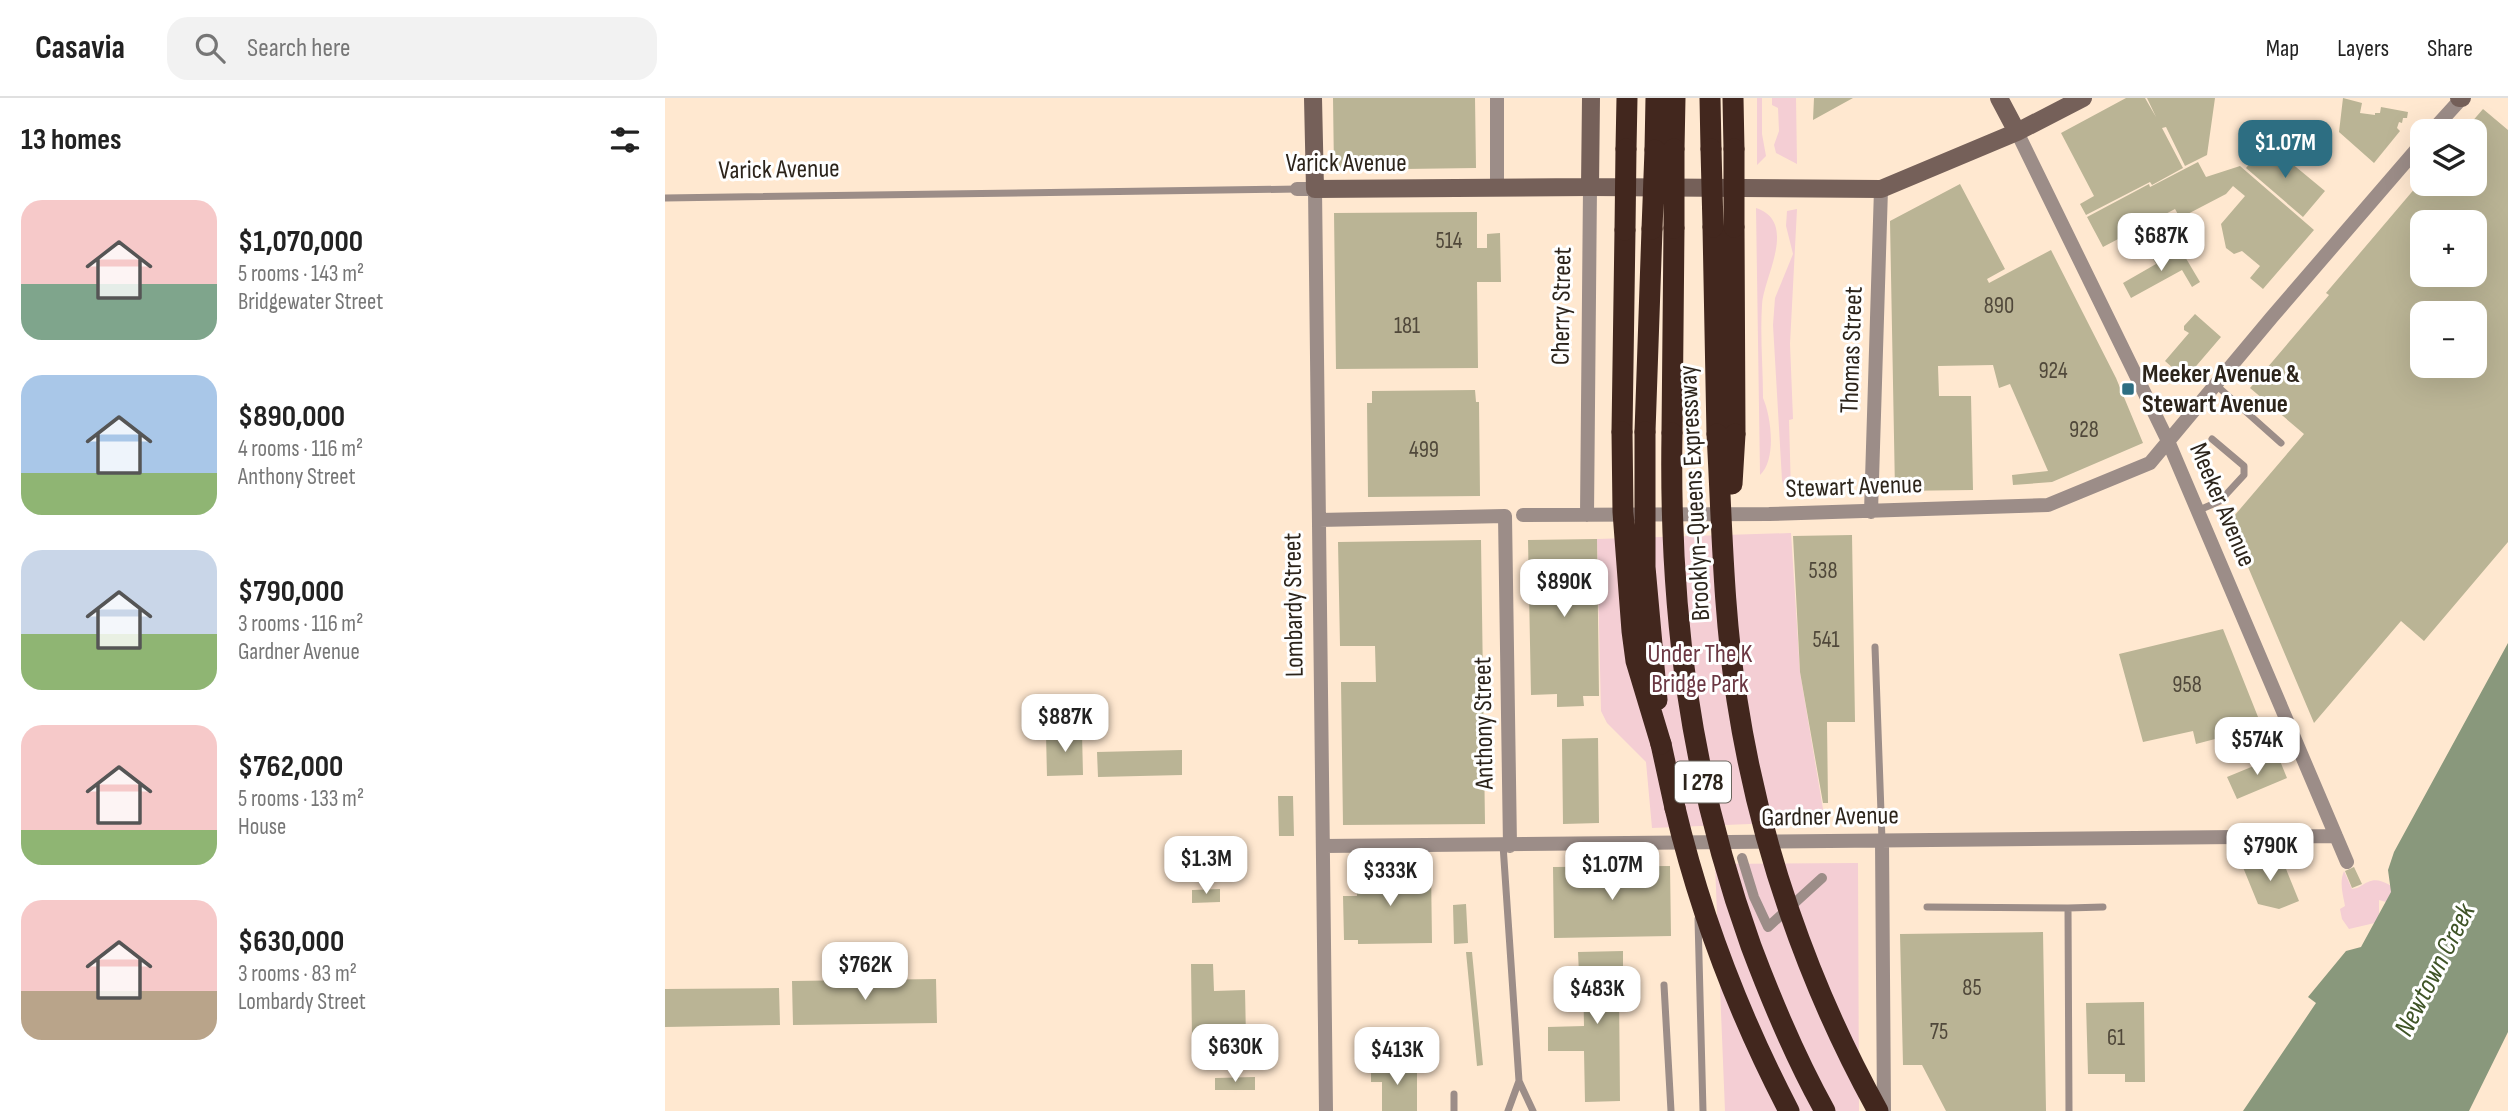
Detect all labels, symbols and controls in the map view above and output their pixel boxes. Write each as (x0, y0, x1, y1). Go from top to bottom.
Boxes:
search box (167, 17, 657, 80)
text: Casavia (35, 28, 125, 68)
icon: search (191, 29, 229, 67)
text: Search here (247, 33, 350, 64)
text: Map (2266, 34, 2299, 63)
text: Layers (2337, 34, 2389, 63)
text: Share (2427, 34, 2473, 63)
map controls (2410, 119, 2487, 378)
button: layers (2410, 119, 2487, 196)
pin: $1.07M (2228, 120, 2342, 180)
icon: filters (606, 121, 644, 159)
text: 13 homes (21, 122, 122, 158)
text: $1.07M (2254, 129, 2316, 157)
street label: Varick Avenue (1285, 148, 1407, 179)
street label: Varick Avenue (718, 153, 840, 187)
button: + (2410, 210, 2487, 287)
pin: $687K (2112, 214, 2210, 273)
text: $687K (2134, 222, 2188, 250)
text: $1,070,000 (238, 224, 363, 260)
house number: 514 (1436, 227, 1463, 255)
icon: home (77, 228, 161, 312)
street label: Cherry Street (1545, 246, 1579, 365)
text: 5 rooms · 143 m² (238, 260, 364, 288)
street label: Thomas Street (1834, 286, 1870, 414)
text: Bridgewater Street (238, 288, 383, 316)
house number: 890 (1984, 292, 2014, 320)
button: − (2410, 301, 2487, 378)
house number: 181 (1394, 312, 1420, 340)
house number: 924 (2038, 357, 2068, 385)
place label: Meeker Avenue & Stewart Avenue (2142, 359, 2300, 420)
street label: Brooklyn-Queens Expressway (1673, 364, 1717, 622)
marker: Meeker Avenue & Stewart Avenue (2120, 381, 2136, 397)
text: $890,000 (238, 399, 345, 435)
icon: home (77, 403, 161, 487)
house number: 928 (2069, 416, 2099, 444)
text: 4 rooms · 116 m² (238, 435, 363, 463)
house number: 499 (1409, 436, 1439, 464)
street label: Meeker Avenue (2182, 438, 2262, 572)
text: Anthony Street (238, 463, 356, 491)
street label: Stewart Avenue (1785, 469, 1923, 505)
street label: Lombardy Street (1277, 532, 1311, 678)
house number: 538 (1809, 557, 1837, 585)
pin: $890K (1515, 560, 1613, 619)
text: $890K (1536, 568, 1592, 596)
text: $790,000 (238, 574, 344, 610)
icon: home (77, 578, 161, 662)
text: 3 rooms · 116 m² (238, 610, 363, 638)
house number: 541 (1812, 626, 1840, 654)
text: Gardner Avenue (238, 638, 360, 666)
park label: Under The K Bridge Park (1648, 639, 1753, 700)
street label: Anthony Street (1467, 656, 1501, 791)
house number: 958 (2172, 671, 2202, 699)
pin: $887K (1016, 694, 1114, 754)
text: $887K (1038, 703, 1092, 731)
pin: $574K (2208, 718, 2306, 777)
text: $574K (2231, 726, 2283, 754)
text: $762,000 (238, 749, 343, 785)
icon: home (77, 753, 161, 837)
road number: I 278 (1675, 762, 1731, 802)
text: 5 rooms · 133 m² (238, 785, 364, 813)
street label: Gardner Avenue (1761, 800, 1899, 834)
text: House (238, 813, 286, 841)
pin: $790K (2221, 824, 2319, 883)
text: $790K (2243, 832, 2297, 860)
pin: $1.3M (1157, 836, 1255, 896)
pin: $1.07M (1555, 842, 1669, 902)
text: $1.3M (1180, 845, 1232, 873)
pin: $333K (1341, 848, 1439, 908)
text: $1.07M (1581, 851, 1643, 879)
text: $333K (1363, 857, 1417, 885)
water label: Newtown Creek (2388, 897, 2483, 1042)
text: $630,000 (238, 924, 344, 960)
icon: home (77, 928, 161, 1012)
pin: $762K (816, 942, 914, 1002)
text: $762K (838, 951, 892, 979)
text: 3 rooms · 83 m² (238, 960, 357, 988)
pin: $483K (1548, 967, 1646, 1026)
house number: 85 (1962, 974, 1982, 1002)
text: $483K (1569, 975, 1625, 1003)
text: Lombardy Street (238, 988, 366, 1016)
house number: 75 (1930, 1018, 1948, 1046)
pin: $630K (1186, 1024, 1284, 1084)
house number: 61 (2107, 1024, 2125, 1052)
pin: $413K (1348, 1028, 1446, 1087)
text: $630K (1207, 1033, 1263, 1061)
text: $413K (1370, 1036, 1424, 1064)

